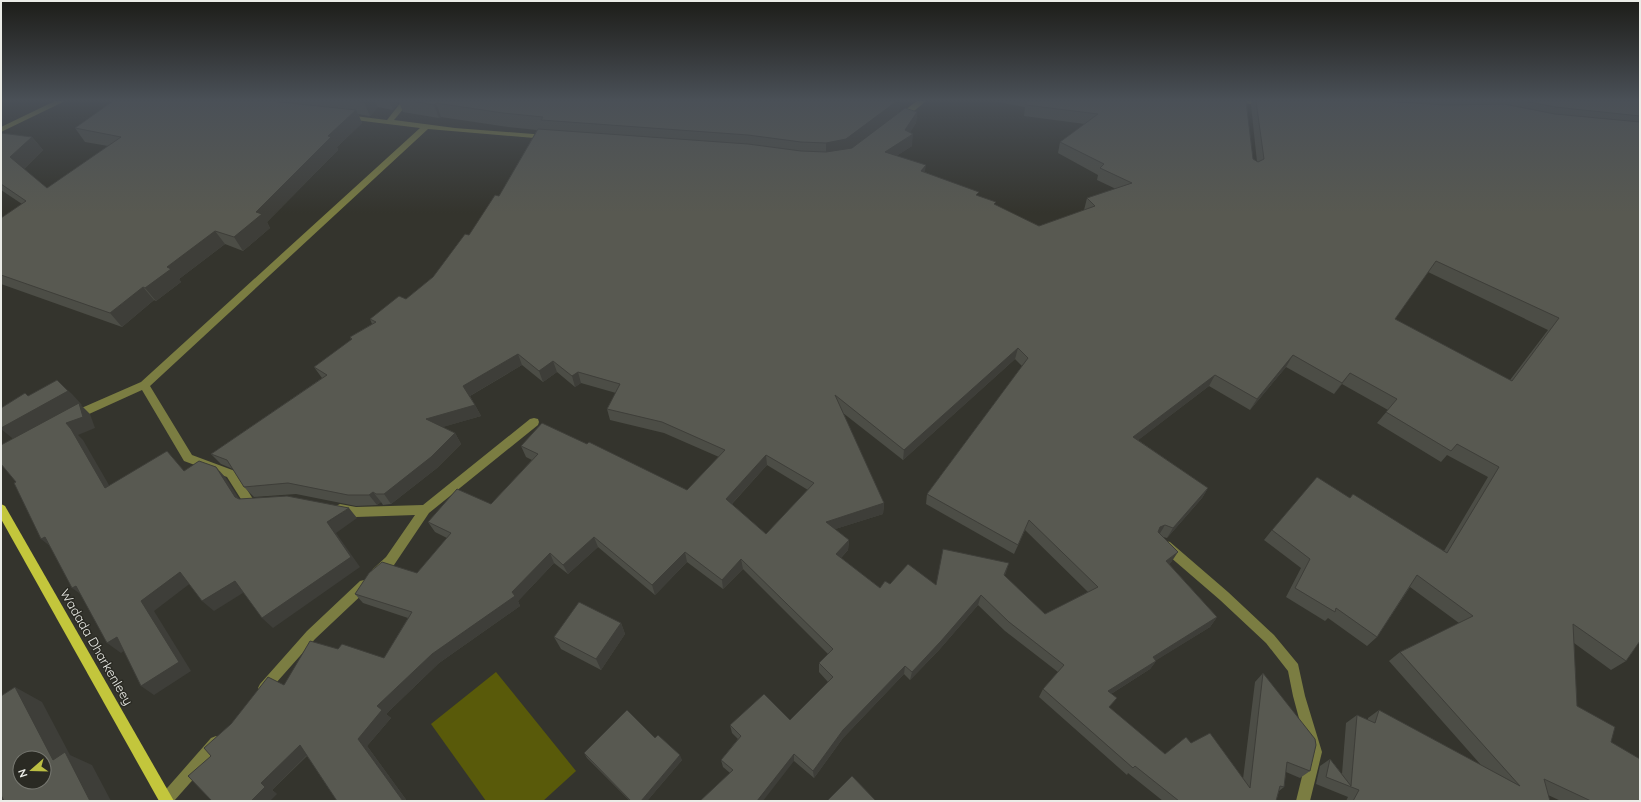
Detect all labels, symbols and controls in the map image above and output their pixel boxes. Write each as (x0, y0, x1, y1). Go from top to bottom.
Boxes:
street label: Wadada Dharkenleey (57, 586, 137, 708)
north arrow (12, 750, 52, 790)
text: N (15, 767, 31, 780)

